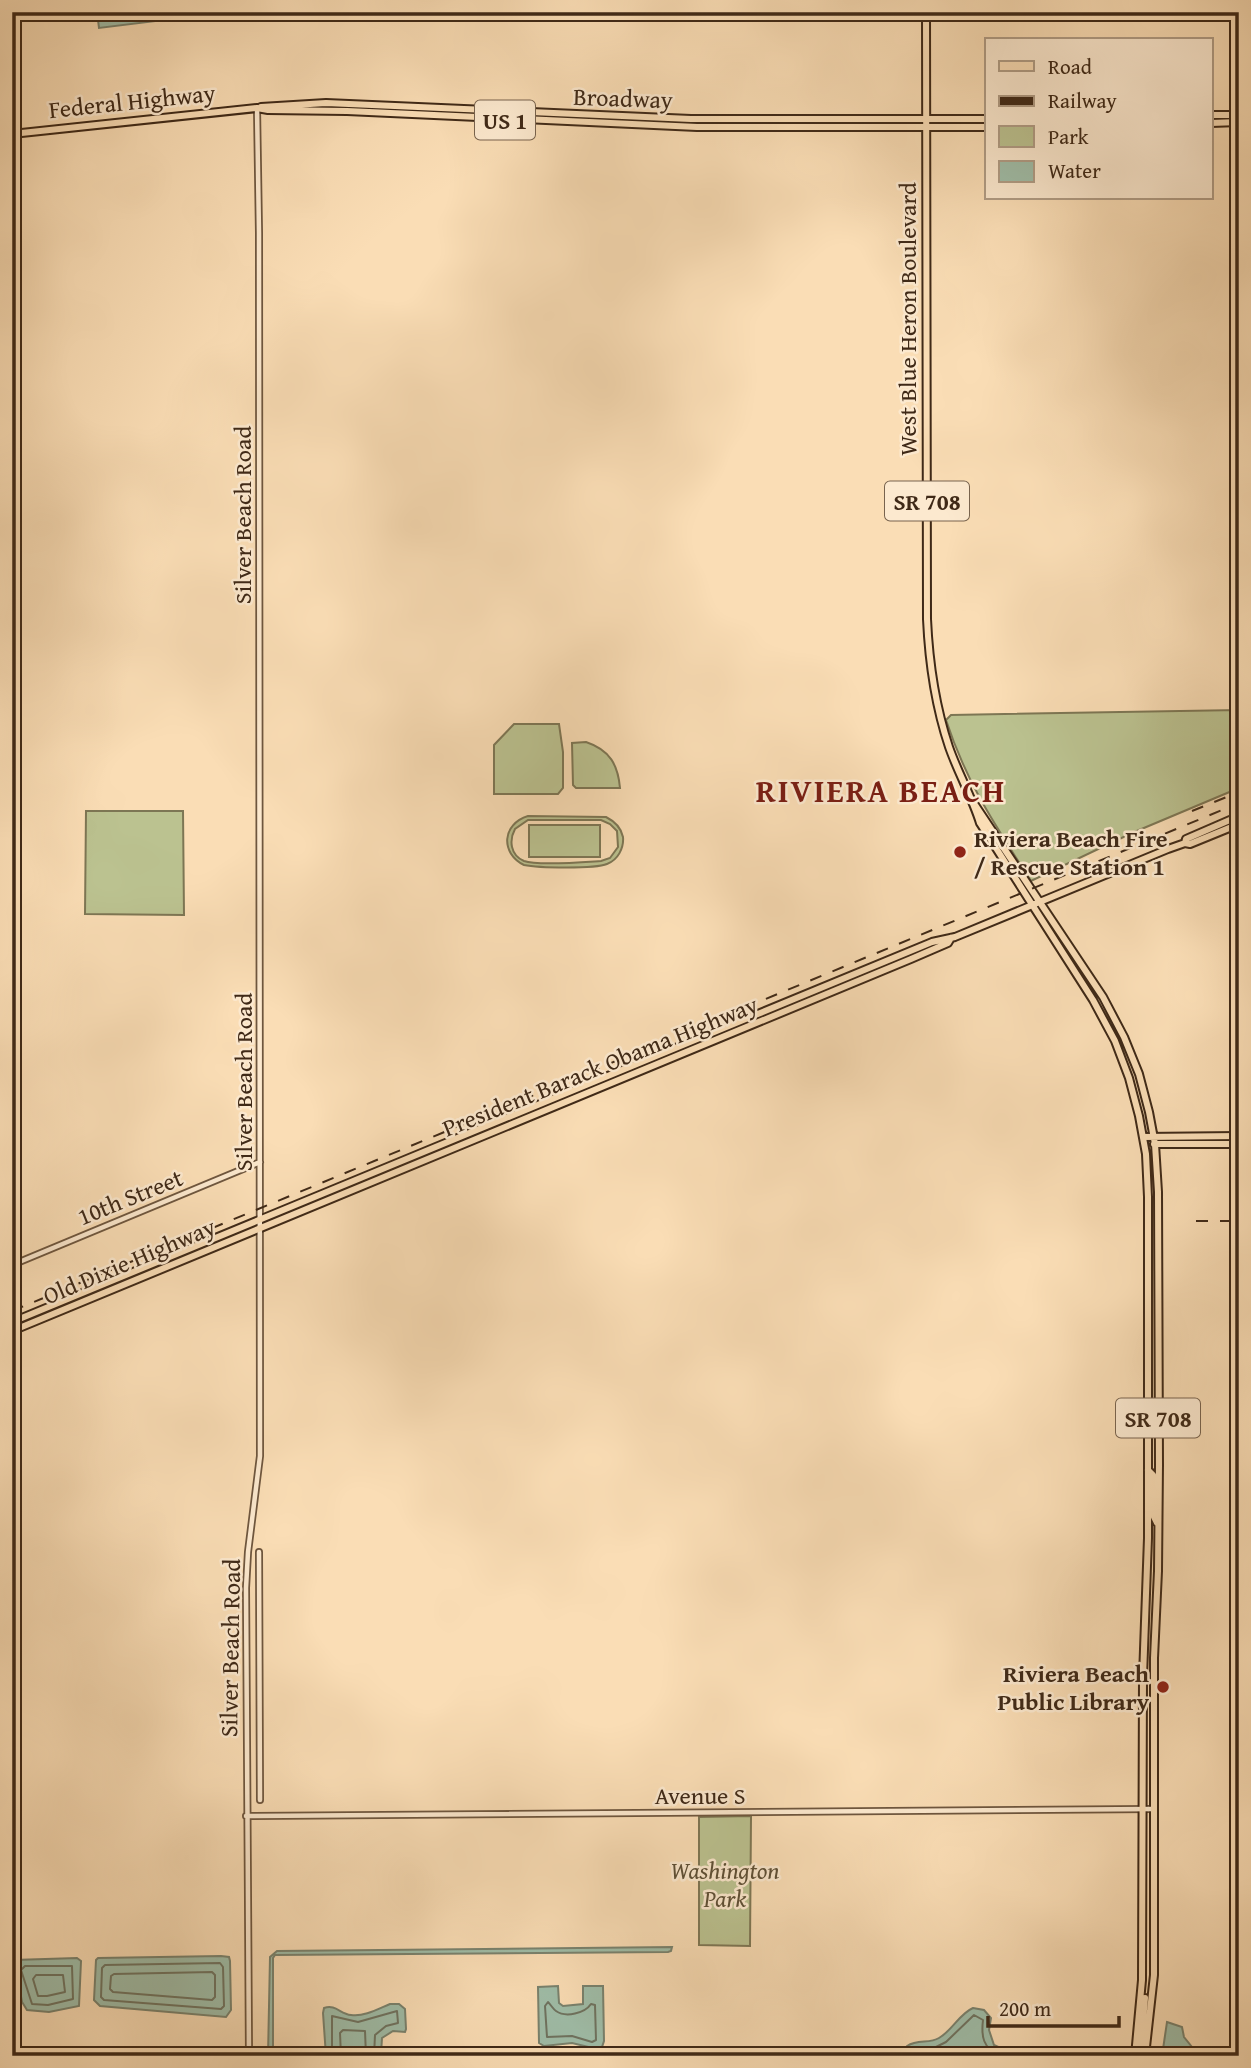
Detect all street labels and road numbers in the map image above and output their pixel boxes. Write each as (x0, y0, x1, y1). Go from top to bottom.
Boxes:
street label: Federal Highway (47, 75, 217, 127)
street label: Broadway (573, 79, 673, 117)
road number: US 1 (475, 100, 535, 140)
street label: West Blue Heron Boulevard (890, 182, 925, 456)
street label: Silver Beach Road (225, 426, 260, 604)
road number: SR 708 (885, 481, 969, 520)
street label: President Barack Obama Highway (437, 987, 763, 1145)
street label: Silver Beach Road (226, 993, 261, 1171)
street label: 10th Street (72, 1160, 189, 1234)
street label: Old Dixie Highway (37, 1209, 221, 1313)
road number: SR 708 (1116, 1399, 1200, 1438)
street label: Silver Beach Road (211, 1558, 249, 1738)
street label: Avenue S (655, 1778, 745, 1813)

